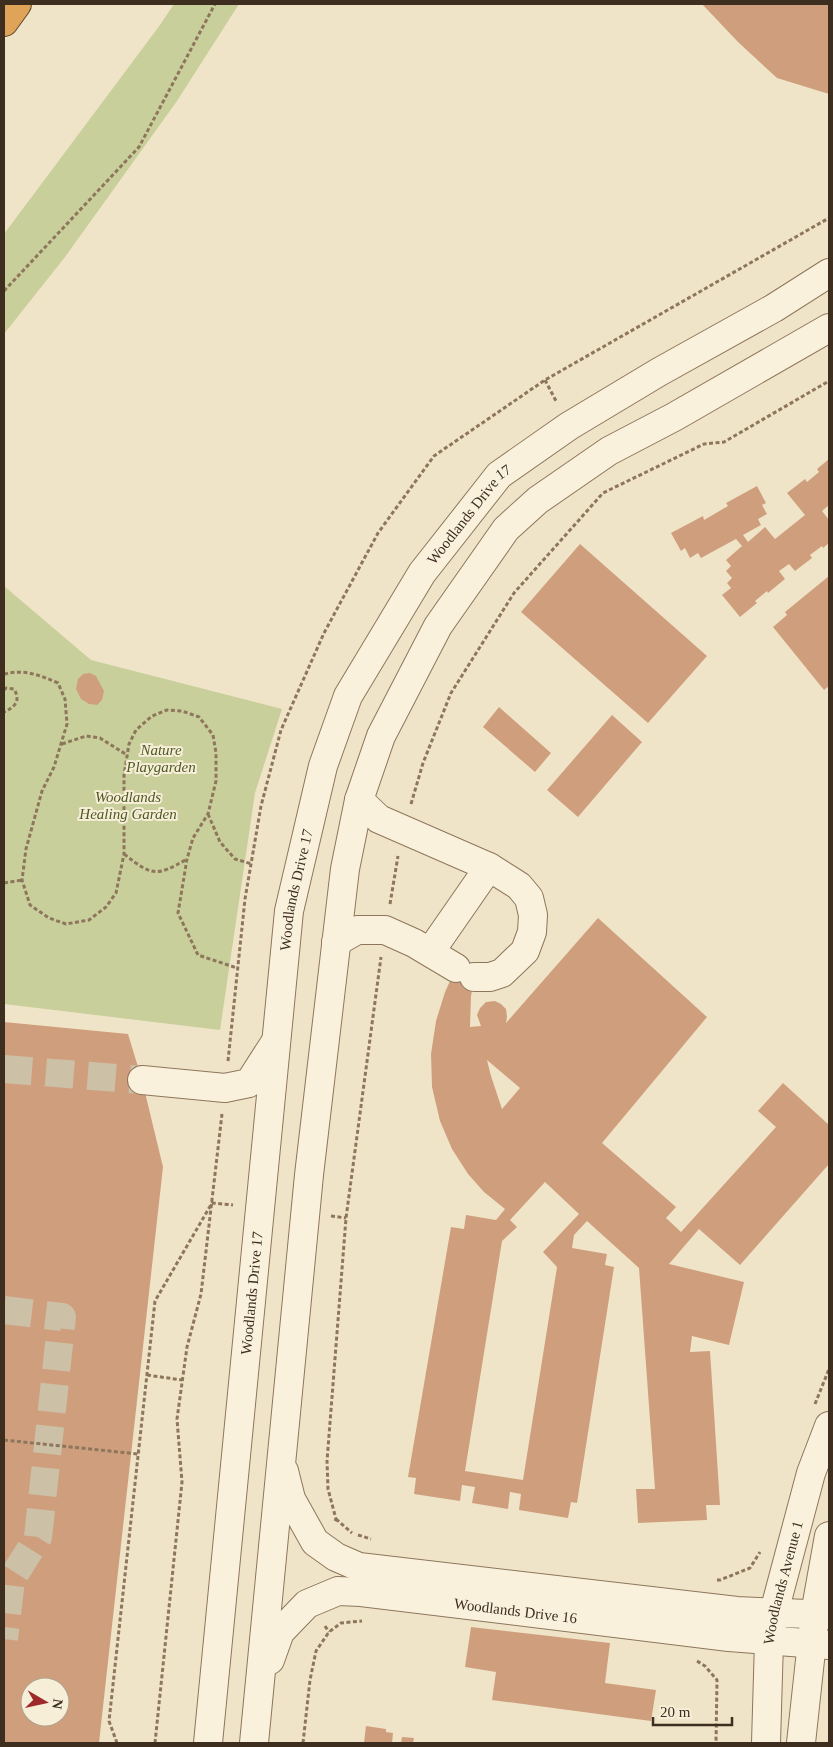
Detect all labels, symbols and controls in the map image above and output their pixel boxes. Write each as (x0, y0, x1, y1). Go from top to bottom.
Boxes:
street label: Woodlands Drive 17 (424, 461, 514, 567)
park label: Nature Playgarden (125, 742, 196, 775)
park label: Woodlands Healing Garden (78, 789, 177, 822)
street label: Woodlands Drive 17 (277, 827, 316, 951)
street label: Woodlands Drive 17 (238, 1230, 266, 1356)
street label: Woodlands Avenue 1 (761, 1519, 806, 1646)
street label: Woodlands Drive 16 (453, 1595, 579, 1626)
north arrow (20, 1677, 70, 1727)
scale bar (653, 1694, 732, 1726)
text: N (49, 1698, 66, 1710)
text: 20 m (660, 1704, 691, 1720)

